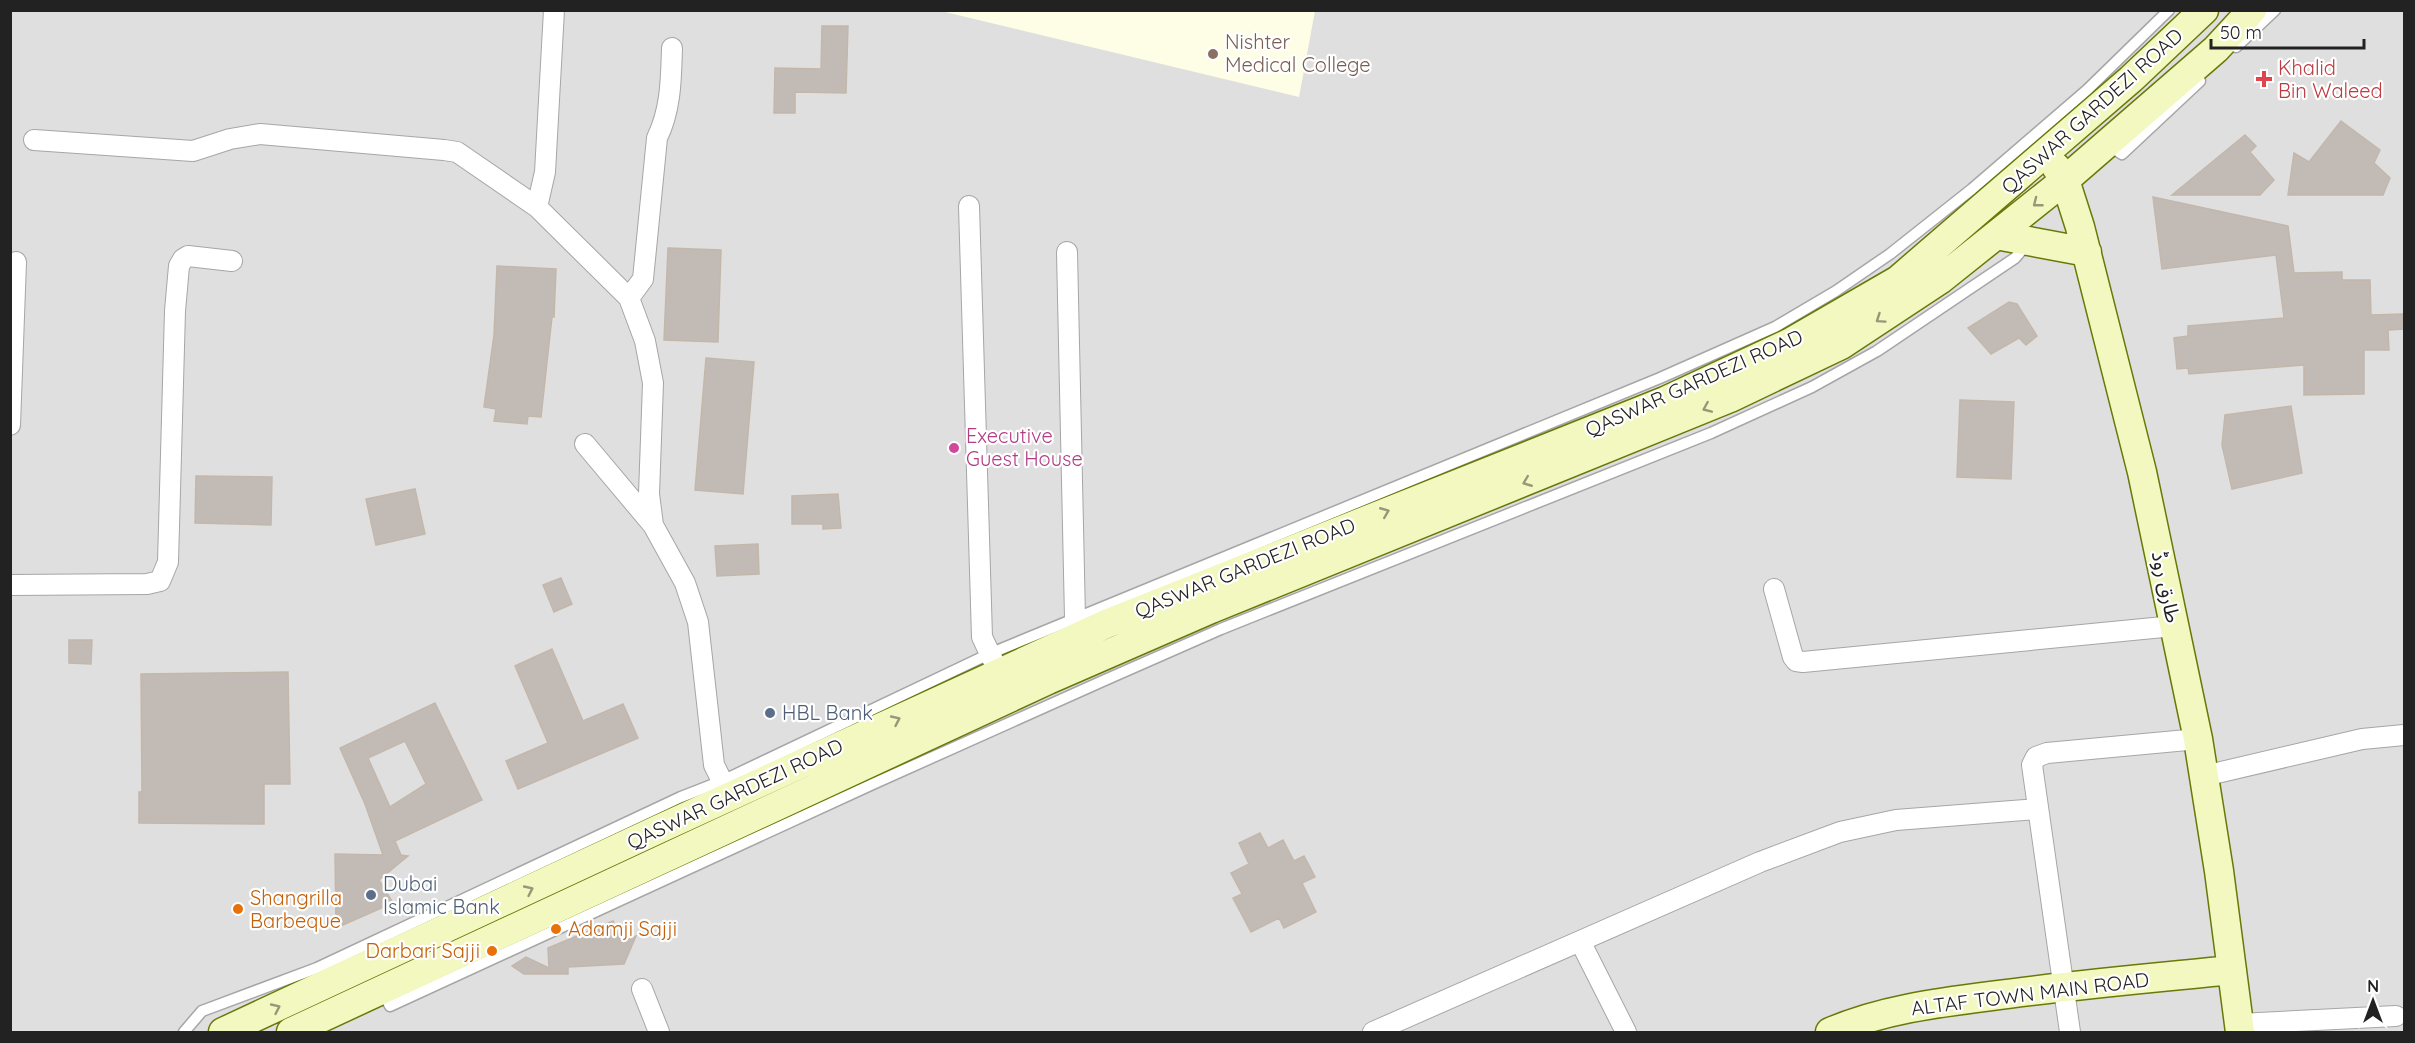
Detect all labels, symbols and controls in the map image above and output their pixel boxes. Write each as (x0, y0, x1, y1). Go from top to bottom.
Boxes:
scale bar (2211, 12, 2364, 50)
text: 50 m (2220, 21, 2262, 44)
street label: QASWAR GARDEZI ROAD (1996, 23, 2187, 199)
place label: Nishter Medical College (1225, 29, 1371, 77)
marker: Nishter Medical College (1206, 47, 1220, 61)
place label: Khalid Bin Waleed (2278, 55, 2383, 103)
marker: Khalid Bin Waleed (2255, 70, 2273, 88)
one-way arrow (2032, 196, 2043, 207)
one-way arrow (1876, 312, 1887, 323)
street label: QASWAR GARDEZI ROAD (1581, 323, 1806, 442)
one-way arrow (1702, 401, 1713, 413)
place label: Executive Guest House (966, 423, 1083, 471)
marker: Executive Guest House (947, 441, 961, 455)
one-way arrow (1522, 475, 1533, 487)
one-way arrow (1378, 507, 1389, 519)
street label: QASWAR GARDEZI ROAD (1131, 512, 1359, 623)
street label: طارق روڈ (2147, 549, 2186, 625)
place label: HBL Bank (782, 700, 873, 725)
marker: HBL Bank (763, 706, 777, 720)
one-way arrow (890, 715, 901, 727)
street label: QASWAR GARDEZI ROAD (623, 732, 847, 855)
place label: Dubai Islamic Bank (383, 871, 500, 919)
place label: Shangrilla Barbeque (250, 885, 342, 933)
one-way arrow (522, 885, 533, 897)
marker: Dubai Islamic Bank (364, 888, 378, 902)
marker: Shangrilla Barbeque (231, 902, 245, 916)
place label: Adamji Sajji (568, 916, 677, 941)
marker: Adamji Sajji (549, 922, 563, 936)
place label: Darbari Sajji (366, 938, 480, 963)
marker: Darbari Sajji (485, 944, 499, 958)
street label: ALTAF TOWN MAIN ROAD (1909, 966, 2150, 1021)
north arrow (2343, 971, 2403, 1031)
text: N (2367, 976, 2379, 996)
one-way arrow (269, 1003, 280, 1015)

